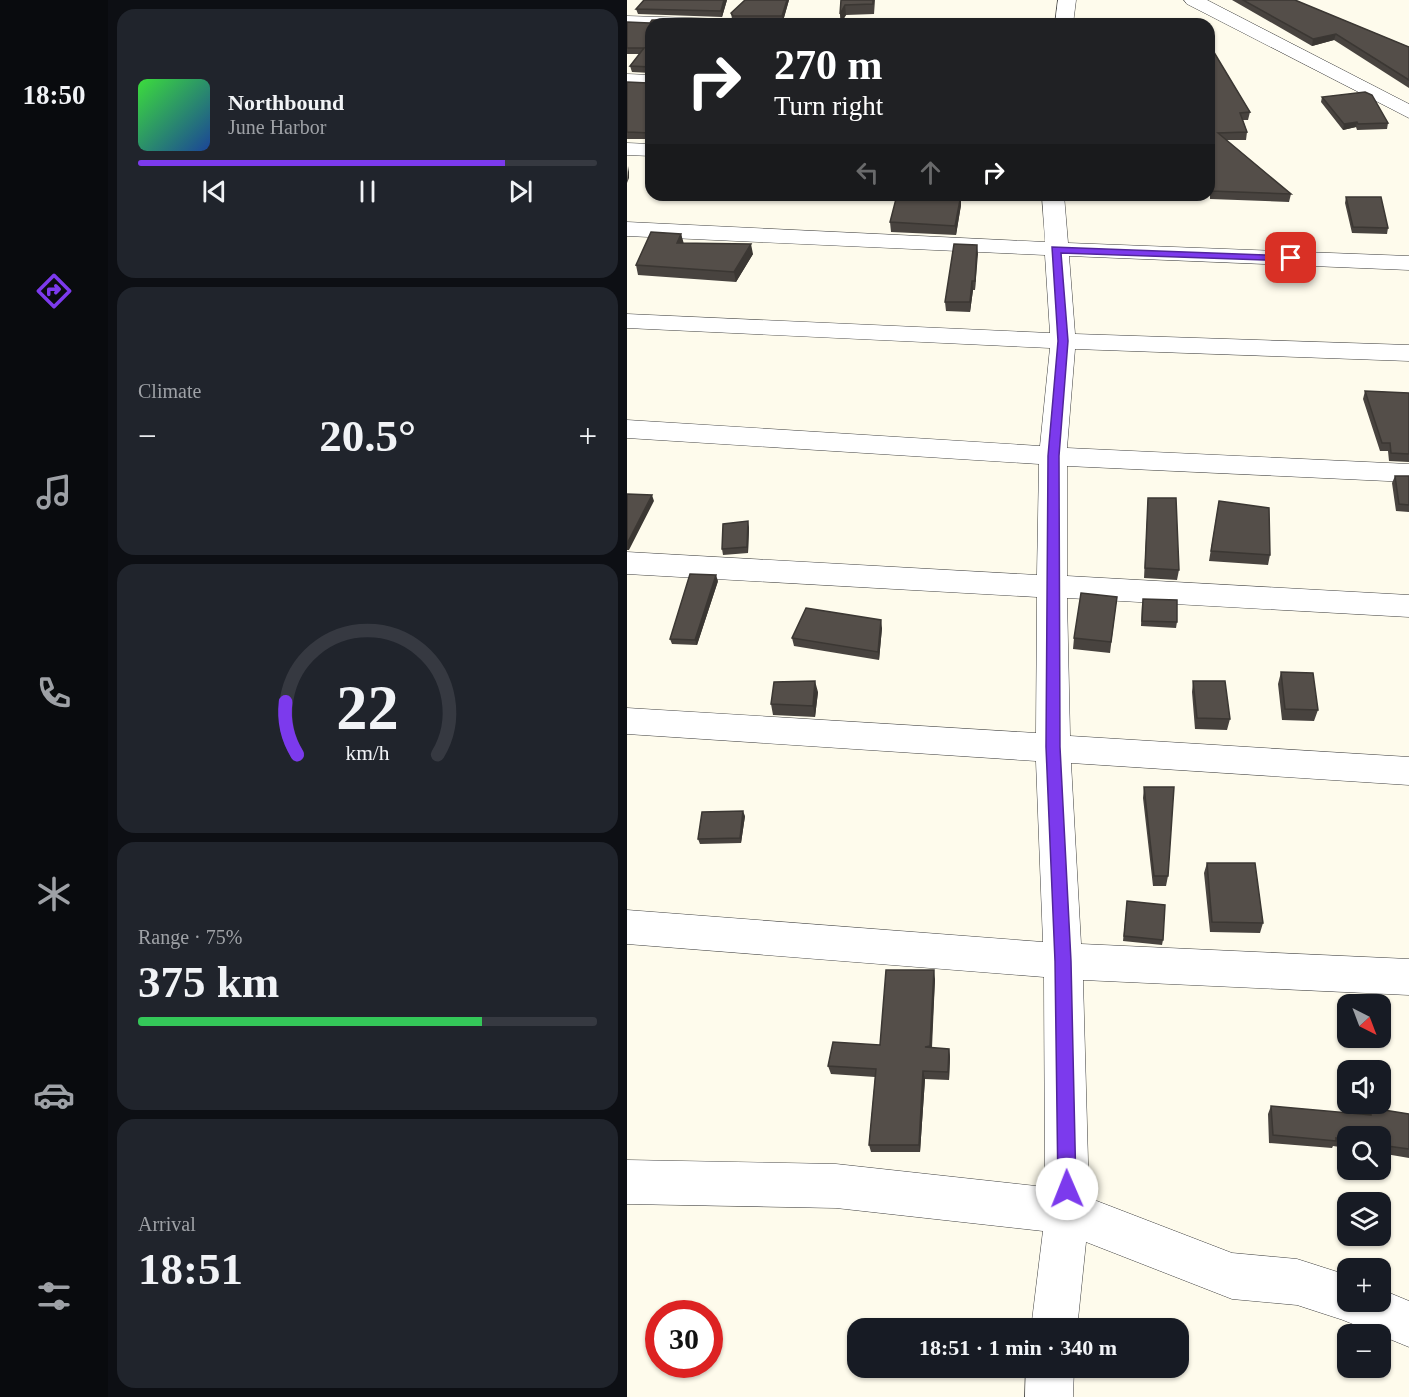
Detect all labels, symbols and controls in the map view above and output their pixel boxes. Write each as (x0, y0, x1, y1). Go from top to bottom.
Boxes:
icon: right (675, 42, 753, 120)
text: 270 m (774, 42, 883, 88)
text: 18:50 (23, 80, 86, 110)
text: Northbound (228, 90, 344, 115)
text: Turn right (774, 91, 883, 121)
text: June Harbor (228, 116, 326, 138)
icon: left (851, 156, 884, 189)
icon: ahead (914, 156, 947, 189)
icon: right (977, 156, 1010, 189)
icon: previous (198, 175, 231, 208)
icon: pause (351, 175, 384, 208)
icon: next (504, 175, 537, 208)
pin (1265, 232, 1316, 283)
icon: arrive (1274, 241, 1307, 274)
icon: directions (33, 270, 75, 312)
text: Climate (138, 380, 201, 402)
text: 20.5° (319, 411, 416, 461)
text: − (138, 418, 157, 454)
text: + (578, 418, 597, 454)
icon: music (33, 471, 75, 513)
icon: phone (33, 672, 75, 714)
text: 22 (336, 674, 399, 743)
text: km/h (345, 742, 390, 766)
icon: climate (33, 873, 75, 915)
text: Range · 75% (138, 926, 242, 948)
text: 375 km (138, 957, 279, 1007)
north arrow (1337, 994, 1391, 1048)
map controls (1337, 994, 1391, 1378)
button: sound (1337, 1060, 1391, 1114)
icon: car (33, 1074, 75, 1116)
button: search (1337, 1126, 1391, 1180)
position arrow (1035, 1157, 1099, 1221)
button: layers (1337, 1192, 1391, 1246)
text: Arrival (138, 1213, 196, 1235)
text: 18:51 (138, 1244, 243, 1294)
button: + (1337, 1258, 1391, 1312)
icon: filters (33, 1275, 75, 1317)
speed limit sign: 30 (645, 1300, 723, 1378)
button: − (1337, 1324, 1391, 1378)
text: 18:51 · 1 min · 340 m (919, 1335, 1117, 1360)

